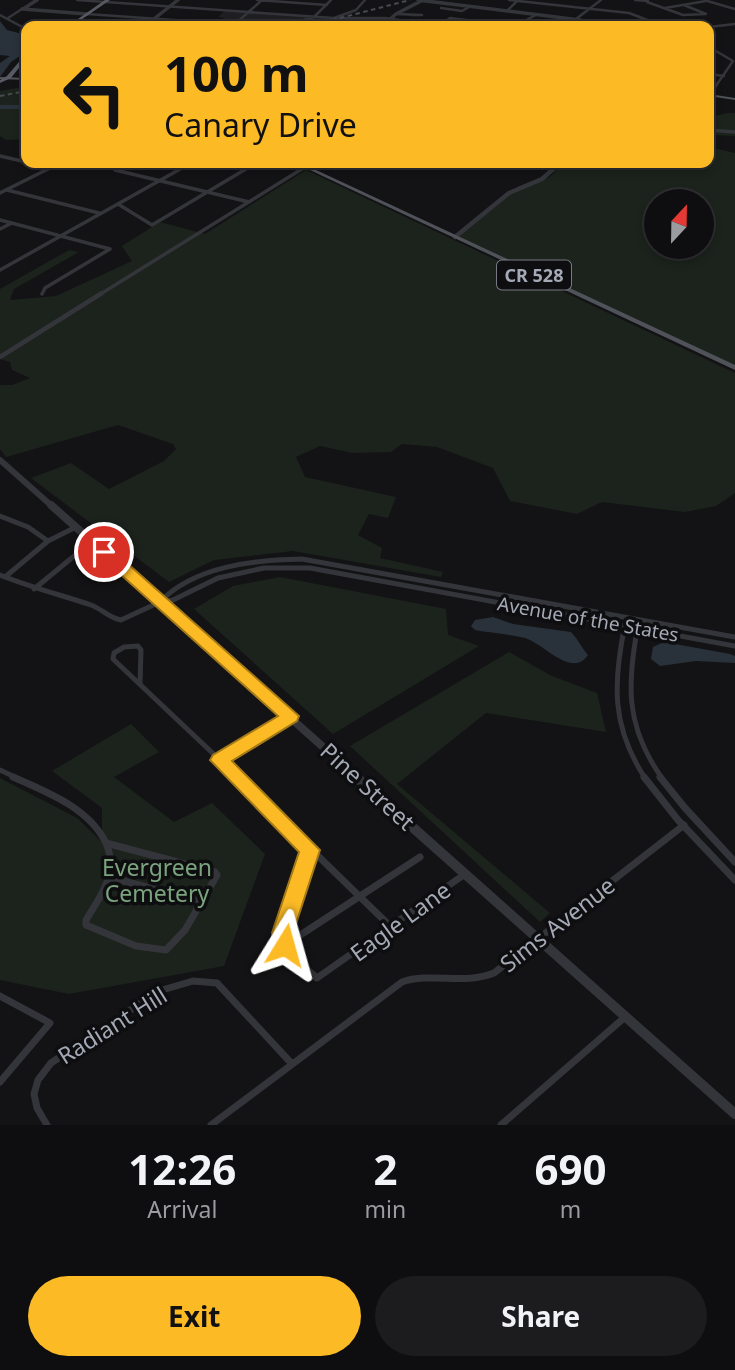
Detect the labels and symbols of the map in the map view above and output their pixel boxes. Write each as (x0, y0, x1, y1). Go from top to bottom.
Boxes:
north arrow (644, 189, 714, 259)
road number: CR 528 (497, 260, 571, 290)
pin (74, 522, 134, 582)
street label: Avenue of the States (495, 590, 681, 648)
street label: Pine Street (314, 735, 422, 837)
park label: Evergreen Cemetery (102, 851, 212, 909)
street label: Sims Avenue (493, 869, 621, 979)
street label: Eagle Lane (343, 874, 457, 968)
position arrow (248, 908, 322, 982)
street label: Radiant Hill (51, 979, 173, 1071)

